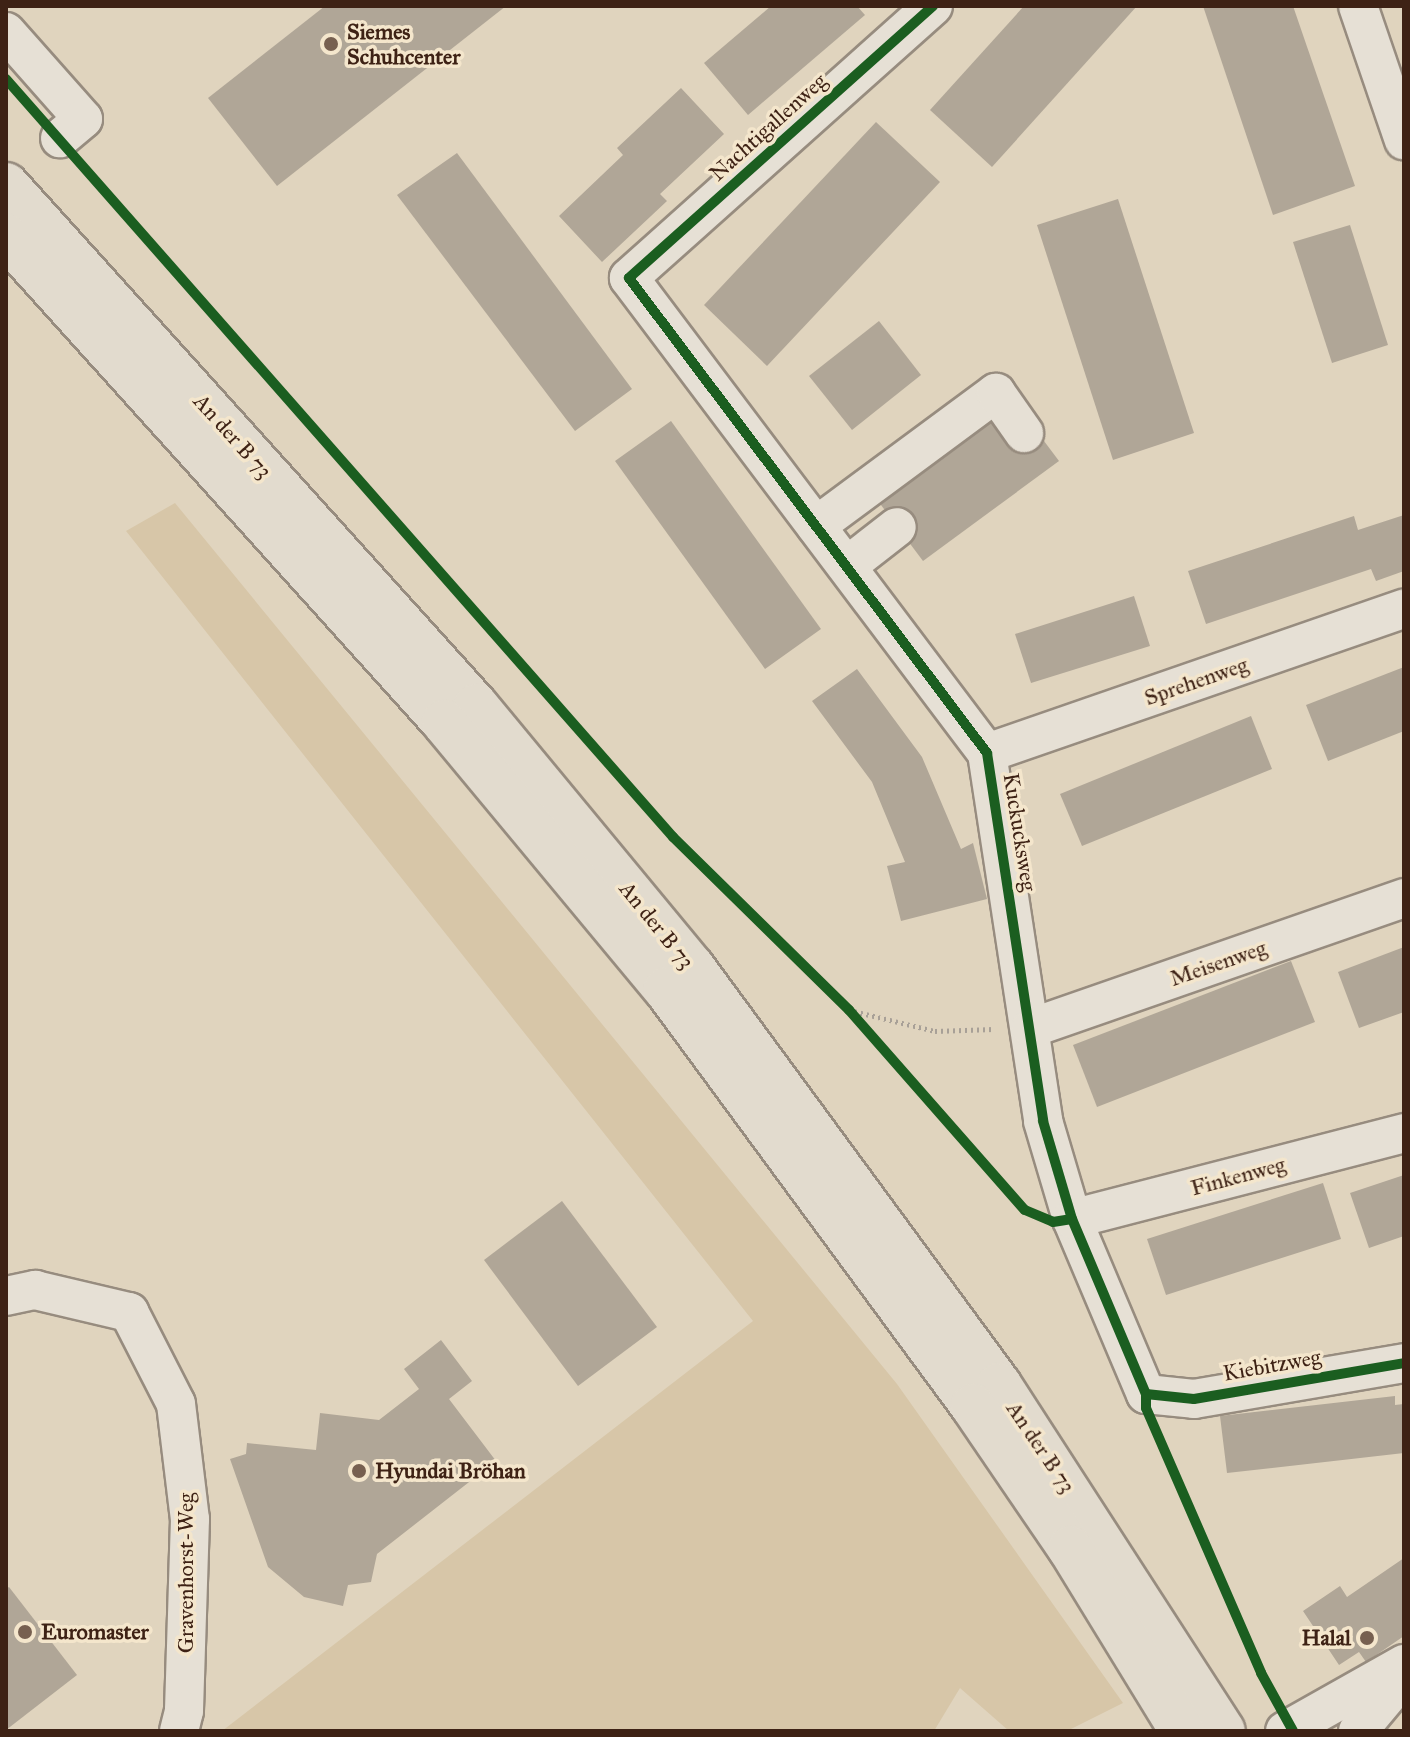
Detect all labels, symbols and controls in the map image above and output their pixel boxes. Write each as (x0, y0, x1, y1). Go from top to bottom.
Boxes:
place label: Siemes Schuhcenter (347, 18, 460, 70)
marker: Siemes Schuhcenter (322, 35, 340, 53)
street label: Nachtigallenweg (704, 67, 832, 187)
street label: An der B 73 (188, 388, 278, 484)
street label: Sprehenweg (1141, 651, 1251, 711)
street label: Kuckucksweg (998, 771, 1042, 893)
street label: An der B 73 (614, 876, 700, 974)
street label: Meisenweg (1166, 934, 1270, 992)
street label: Finkenweg (1188, 1151, 1288, 1201)
street label: Kiebitzweg (1221, 1343, 1323, 1387)
street label: An der B 73 (1001, 1396, 1081, 1498)
place label: Hyundai Bröhan (375, 1458, 526, 1484)
marker: Hyundai Bröhan (350, 1462, 368, 1480)
street label: Gravenhorst-Weg (173, 1493, 199, 1653)
place label: Euromaster (41, 1619, 149, 1645)
marker: Euromaster (16, 1623, 34, 1641)
place label: Halal (1301, 1625, 1351, 1651)
marker: Halal (1358, 1629, 1376, 1647)

